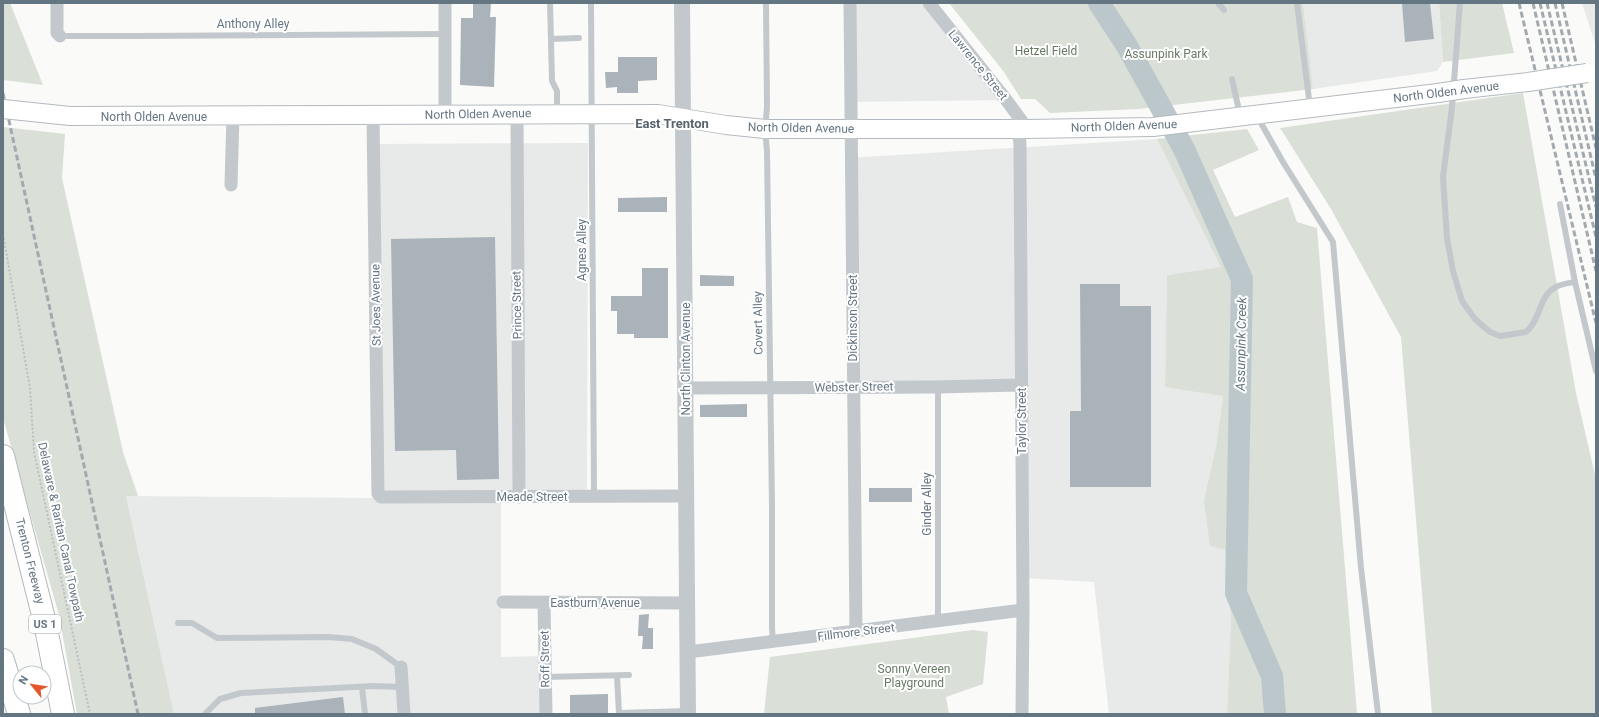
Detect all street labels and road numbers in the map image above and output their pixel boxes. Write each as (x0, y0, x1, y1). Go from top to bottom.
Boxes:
street label: Anthony Alley (217, 17, 290, 31)
street label: Lawrence Street (945, 27, 1011, 103)
street label: North Olden Avenue (1392, 79, 1500, 105)
street label: North Olden Avenue (425, 106, 531, 122)
street label: North Olden Avenue (101, 110, 207, 124)
street label: North Olden Avenue (1071, 117, 1177, 135)
street label: North Olden Avenue (748, 120, 854, 136)
street label: Agnes Alley (575, 219, 589, 281)
street label: St Joes Avenue (368, 264, 384, 346)
street label: Prince Street (509, 271, 525, 339)
street label: Dickinson Street (846, 274, 860, 362)
street label: Covert Alley (750, 291, 766, 355)
street label: North Clinton Avenue (679, 302, 693, 416)
street label: Webster Street (815, 379, 894, 395)
street label: Taylor Street (1015, 387, 1029, 455)
street label: Delaware & Raritan Canal Towpath (35, 441, 87, 623)
street label: Ginder Alley (920, 472, 934, 536)
street label: Meade Street (496, 490, 568, 504)
street label: Trenton Freeway (13, 517, 48, 606)
street label: Eastburn Avenue (550, 596, 640, 610)
road number: US 1 (29, 615, 61, 633)
street label: Fillmore Street (817, 620, 895, 644)
street label: Roff Street (538, 630, 552, 688)

